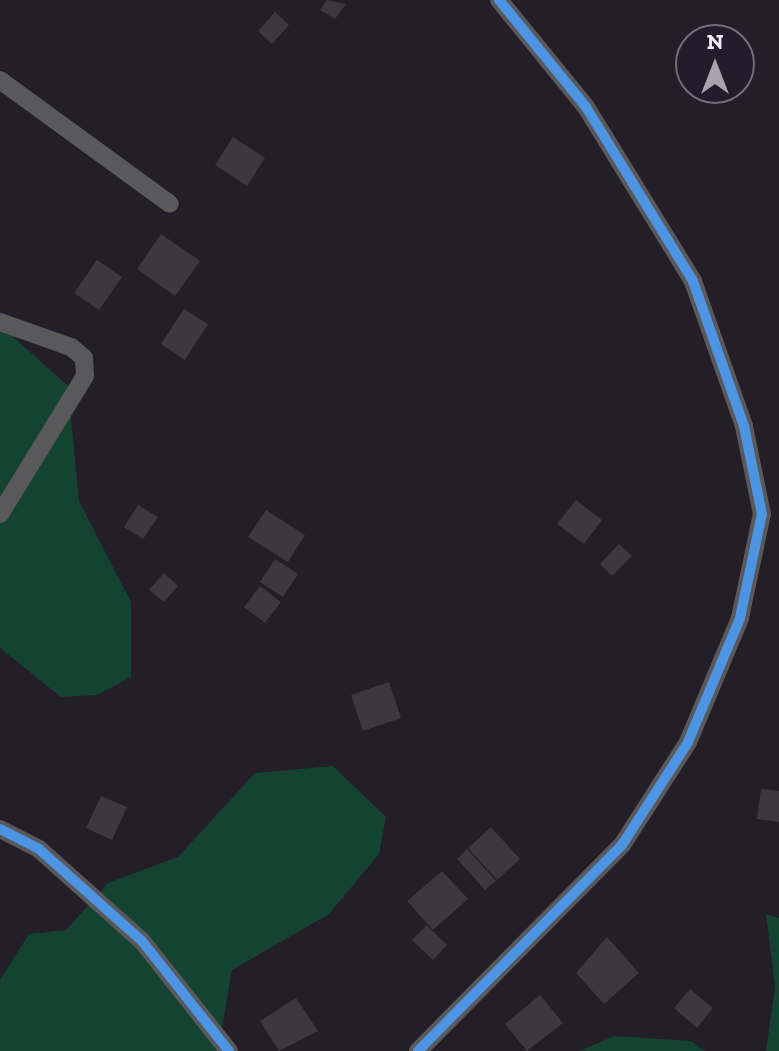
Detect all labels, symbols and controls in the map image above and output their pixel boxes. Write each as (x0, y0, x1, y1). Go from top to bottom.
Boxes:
north arrow (675, 24, 755, 104)
text: N (707, 28, 723, 55)

